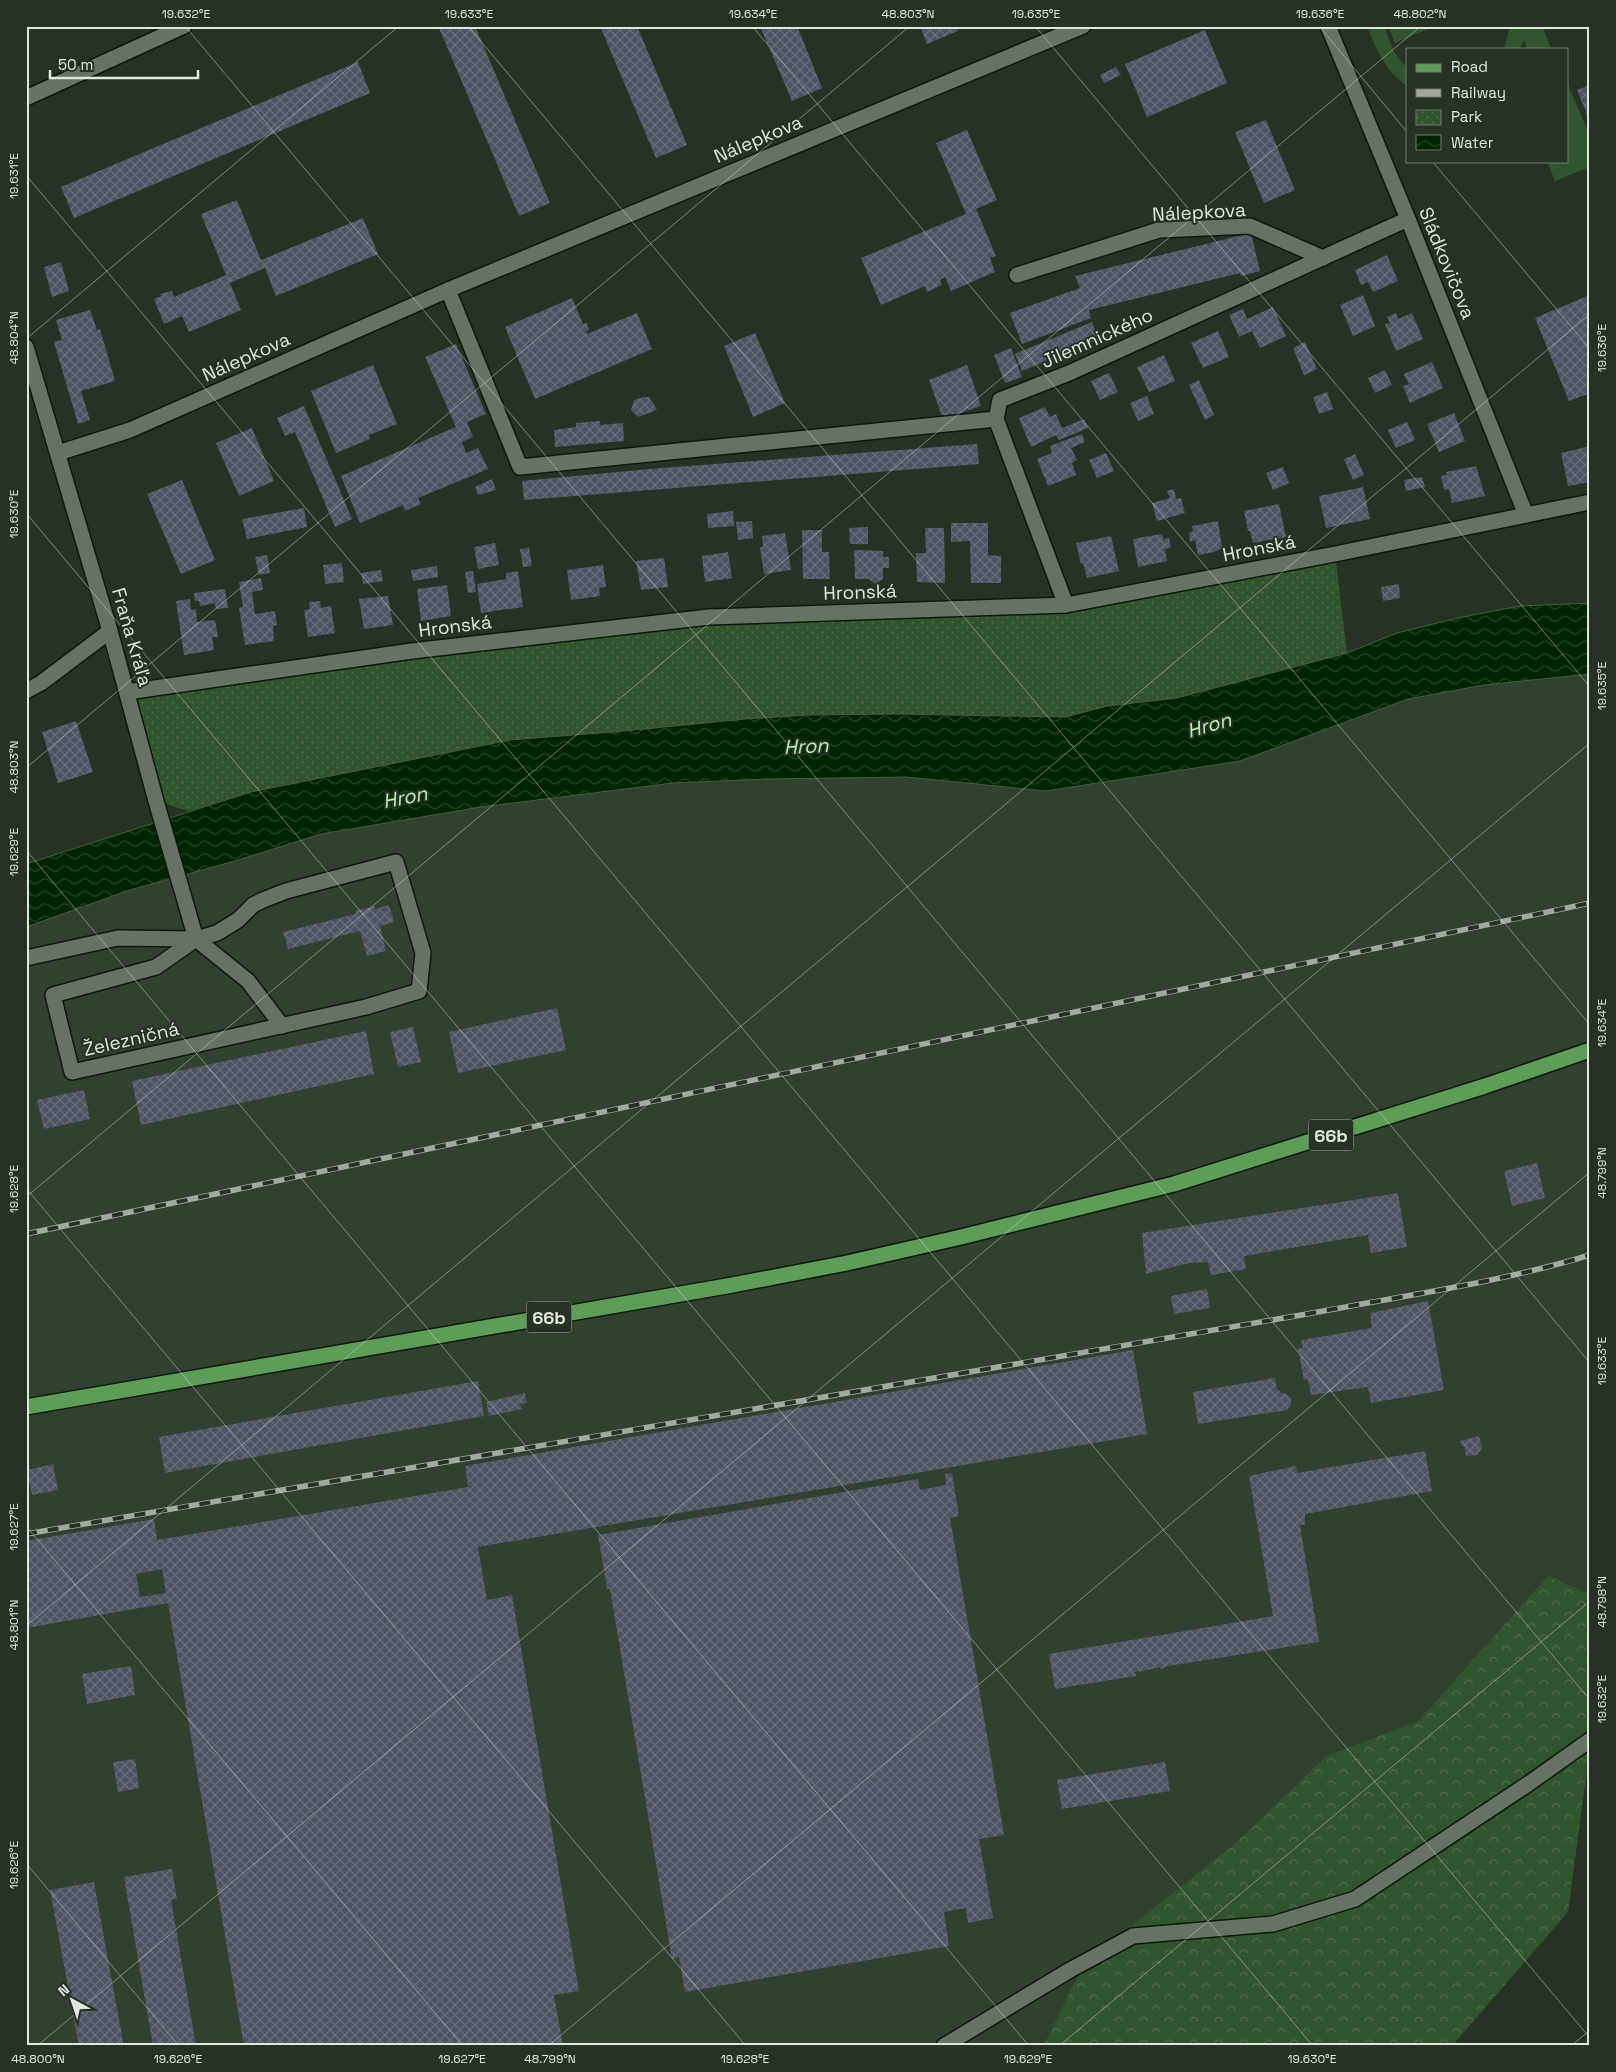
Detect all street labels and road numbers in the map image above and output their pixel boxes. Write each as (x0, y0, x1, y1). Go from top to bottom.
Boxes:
street label: Nálepkova (710, 109, 806, 169)
street label: Nálepkova (1152, 197, 1246, 227)
street label: Sládkovičova (1413, 203, 1481, 323)
street label: Jilemnického (1037, 302, 1157, 374)
street label: Nálepkova (198, 327, 294, 387)
street label: Hronská (1220, 529, 1298, 567)
street label: Hronská (823, 578, 897, 606)
street label: Fraňa Kráľa (106, 585, 158, 689)
street label: Hronská (417, 609, 493, 643)
street label: Železničná (81, 1016, 181, 1062)
road number: 66b (1308, 1120, 1354, 1150)
road number: 66b (526, 1301, 572, 1332)

